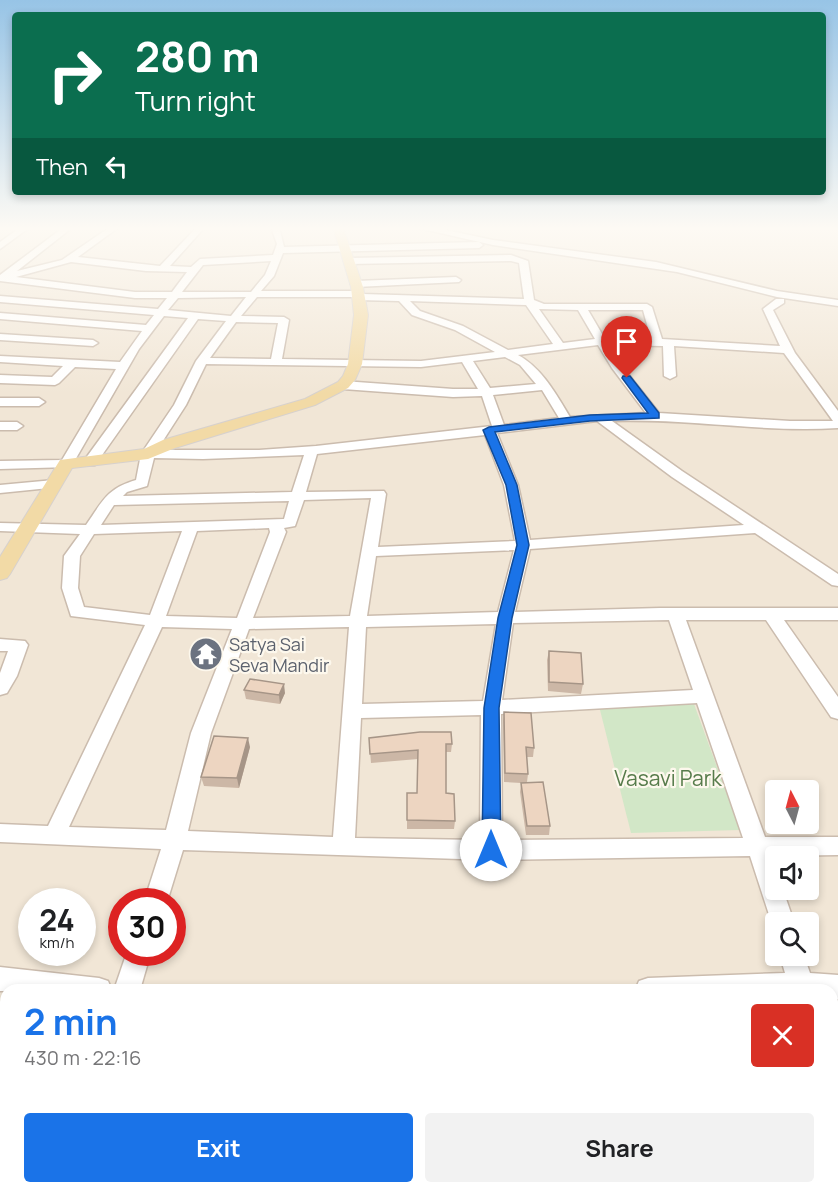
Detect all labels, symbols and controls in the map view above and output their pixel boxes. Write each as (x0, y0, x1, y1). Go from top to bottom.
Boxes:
text: 280 m (135, 27, 260, 85)
icon: right (36, 36, 114, 114)
text: Turn right (135, 82, 256, 119)
icon: left (100, 150, 133, 183)
text: Then (36, 152, 88, 182)
pin (601, 316, 652, 378)
icon: arrive (610, 325, 643, 358)
place label: Satya Sai Seva Mandir (229, 632, 330, 677)
temple icon: Satya Sai Seva Mandir (188, 636, 224, 672)
park label: Vasavi Park (614, 764, 722, 792)
north arrow (765, 780, 819, 834)
map controls (765, 780, 819, 966)
position arrow (459, 818, 523, 882)
button: sound (765, 846, 819, 900)
speed limit sign: 30 (108, 888, 186, 966)
text: 24 (39, 899, 75, 940)
button: search (765, 912, 819, 966)
text: km/h (40, 932, 74, 953)
text: 2 min (24, 997, 118, 1046)
button: close (751, 1004, 814, 1067)
text: 430 m · 22:16 (24, 1044, 142, 1071)
button: Exit (24, 1113, 413, 1182)
button: Share (425, 1113, 814, 1182)

